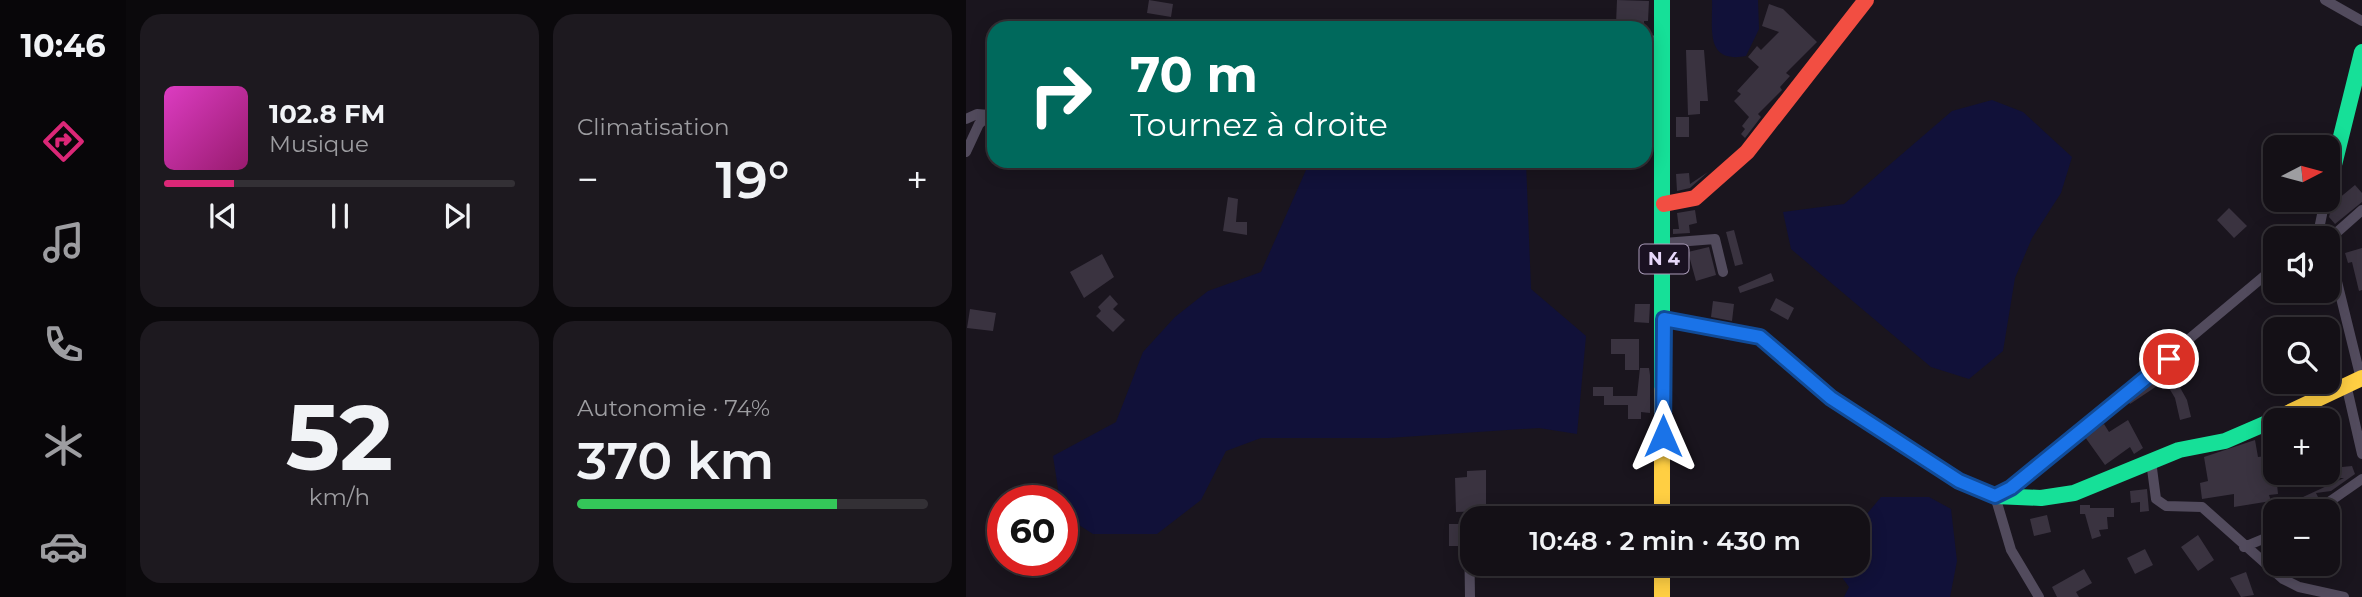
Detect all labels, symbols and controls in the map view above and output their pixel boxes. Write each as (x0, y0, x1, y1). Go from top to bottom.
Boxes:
text: 10:46 (20, 26, 106, 65)
text: 70 m (1130, 45, 1258, 104)
icon: right (1015, 49, 1106, 140)
text: 102.8 FM (269, 98, 385, 130)
text: Tournez à droite (1130, 105, 1388, 144)
text: Climatisation (577, 113, 729, 141)
icon: directions (39, 117, 88, 166)
text: Musique (269, 130, 369, 158)
north arrow (2263, 135, 2340, 212)
map controls (2263, 135, 2340, 576)
text: 19° (715, 148, 790, 211)
text: − (577, 156, 599, 203)
text: + (906, 156, 928, 203)
icon: previous (204, 197, 242, 235)
icon: pause (321, 197, 359, 235)
icon: next (438, 197, 476, 235)
icon: music (39, 218, 88, 267)
button: sound (2263, 226, 2340, 303)
road number: N 4 (1640, 244, 1688, 274)
button: search (2263, 317, 2340, 394)
icon: phone (39, 320, 88, 369)
pin (2139, 329, 2199, 389)
icon: arrive (2150, 340, 2188, 378)
text: 52 (286, 382, 393, 493)
text: Autonomie · 74% (577, 394, 770, 422)
position arrow (1626, 399, 1700, 473)
button: + (2263, 408, 2340, 485)
icon: climate (39, 421, 88, 470)
text: 370 km (577, 429, 774, 492)
text: km/h (309, 483, 370, 511)
speed limit sign: 60 (987, 485, 1078, 576)
button: − (2263, 499, 2340, 576)
icon: car (39, 522, 88, 571)
text: 10:48 · 2 min · 430 m (1529, 525, 1801, 557)

